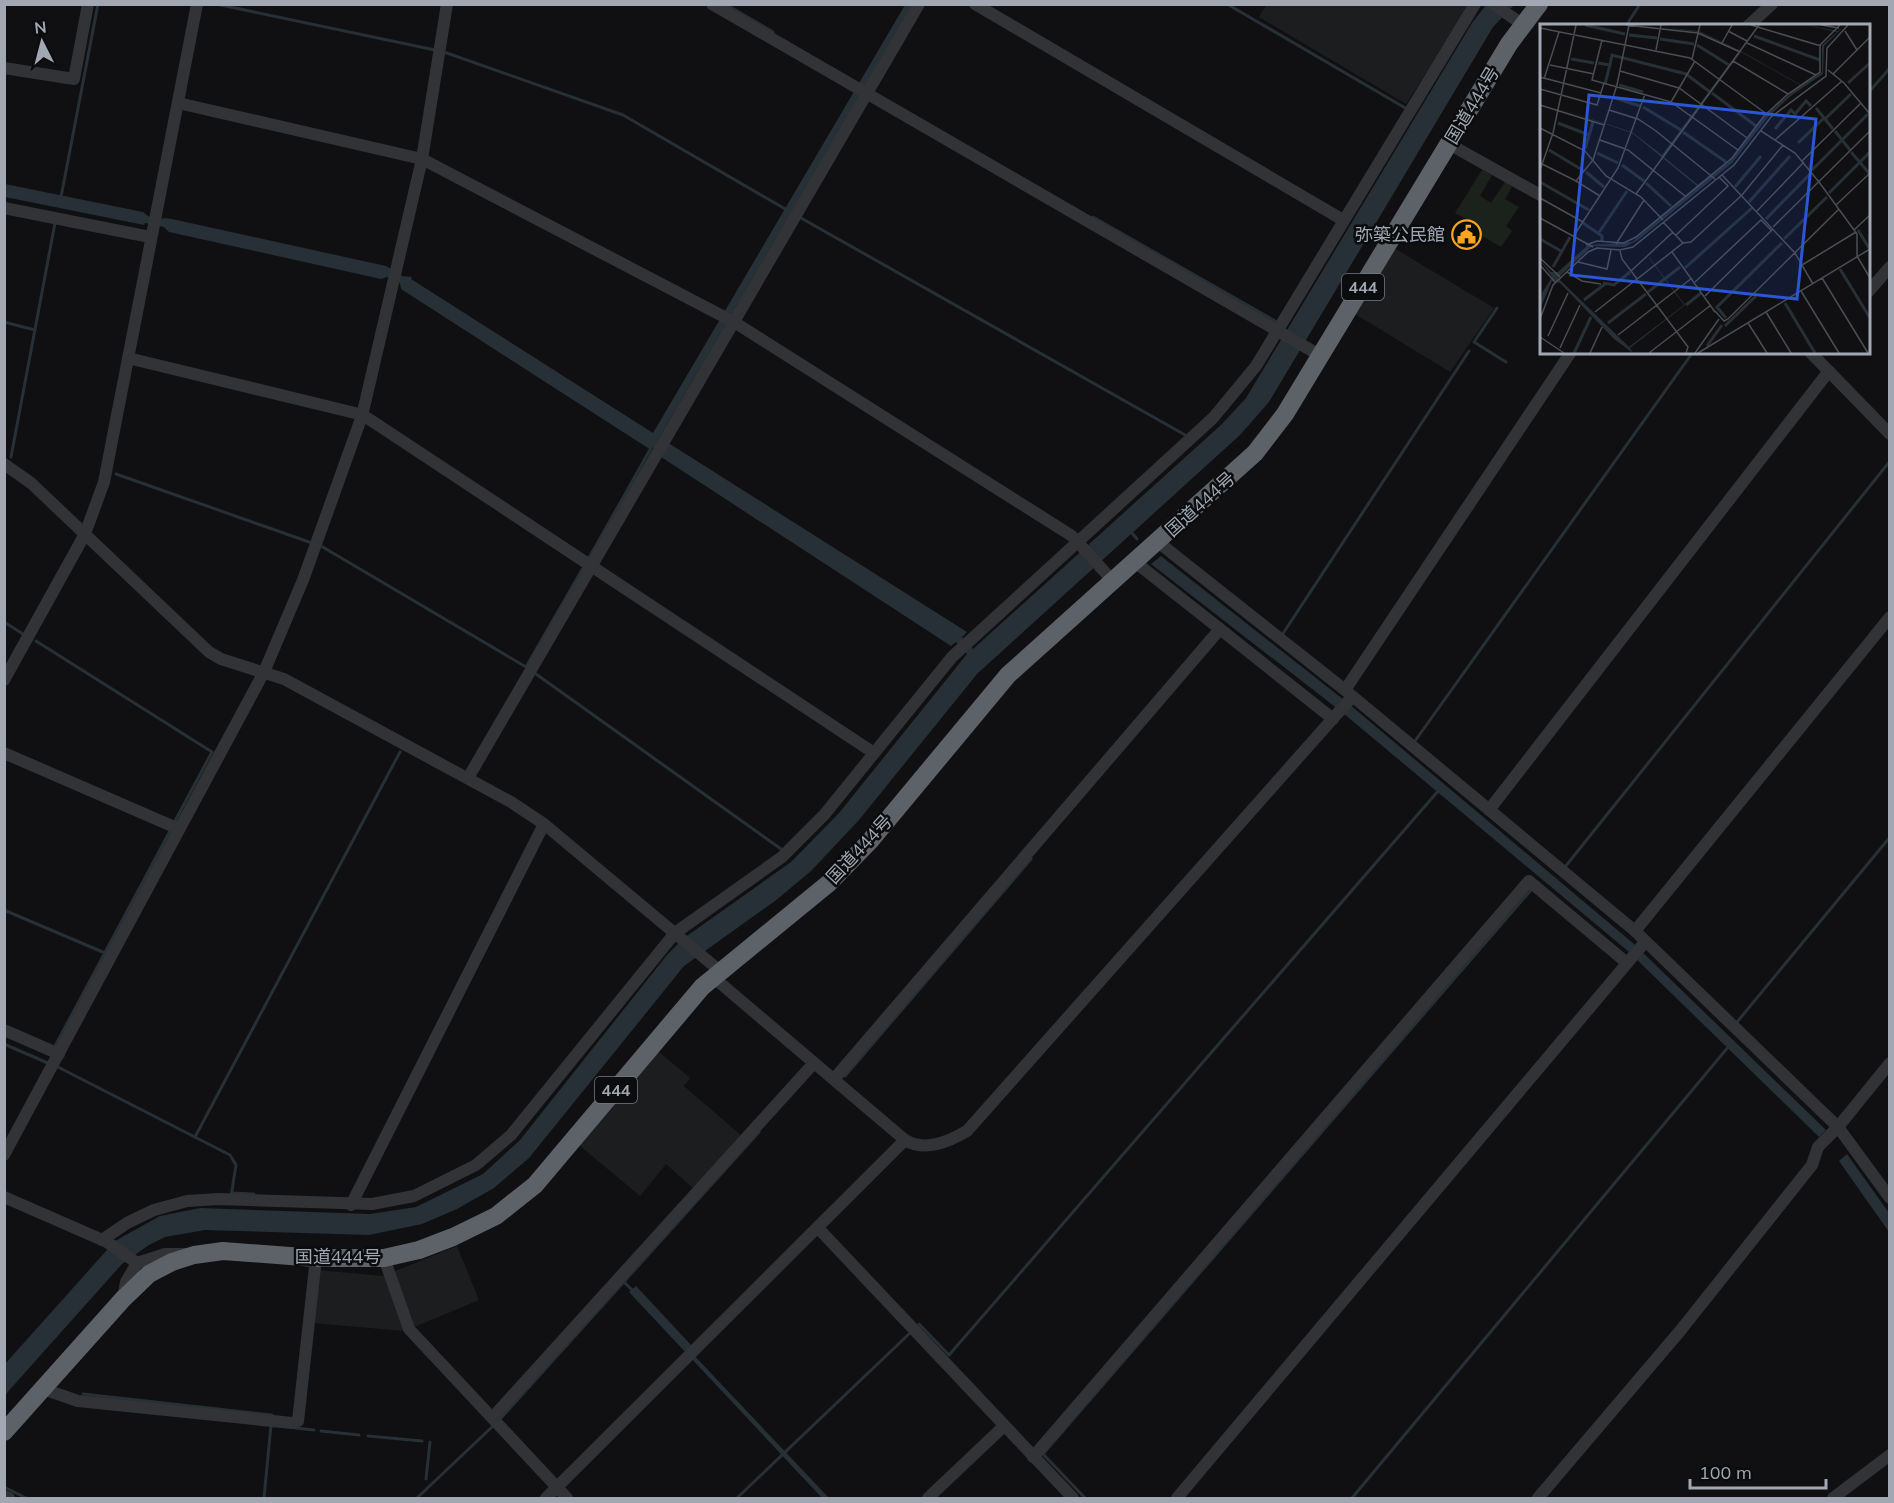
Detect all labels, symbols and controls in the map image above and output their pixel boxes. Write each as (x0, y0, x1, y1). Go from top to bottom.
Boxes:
north arrow (12, 12, 72, 72)
text: N (33, 17, 47, 38)
inset map (1540, 24, 1870, 354)
street label: 国道444号 (1440, 62, 1504, 148)
public building icon: 弥築公民館 (1450, 218, 1482, 250)
place label: 弥築公民館 (1355, 223, 1445, 246)
road number: 444 (1342, 274, 1384, 300)
street label: 国道444号 (1160, 467, 1240, 541)
street label: 国道444号 (821, 810, 897, 888)
road number: 444 (595, 1077, 637, 1103)
street label: 国道444号 (295, 1245, 381, 1268)
scale bar (1690, 1452, 1826, 1490)
text: 100 m (1699, 1461, 1752, 1484)

